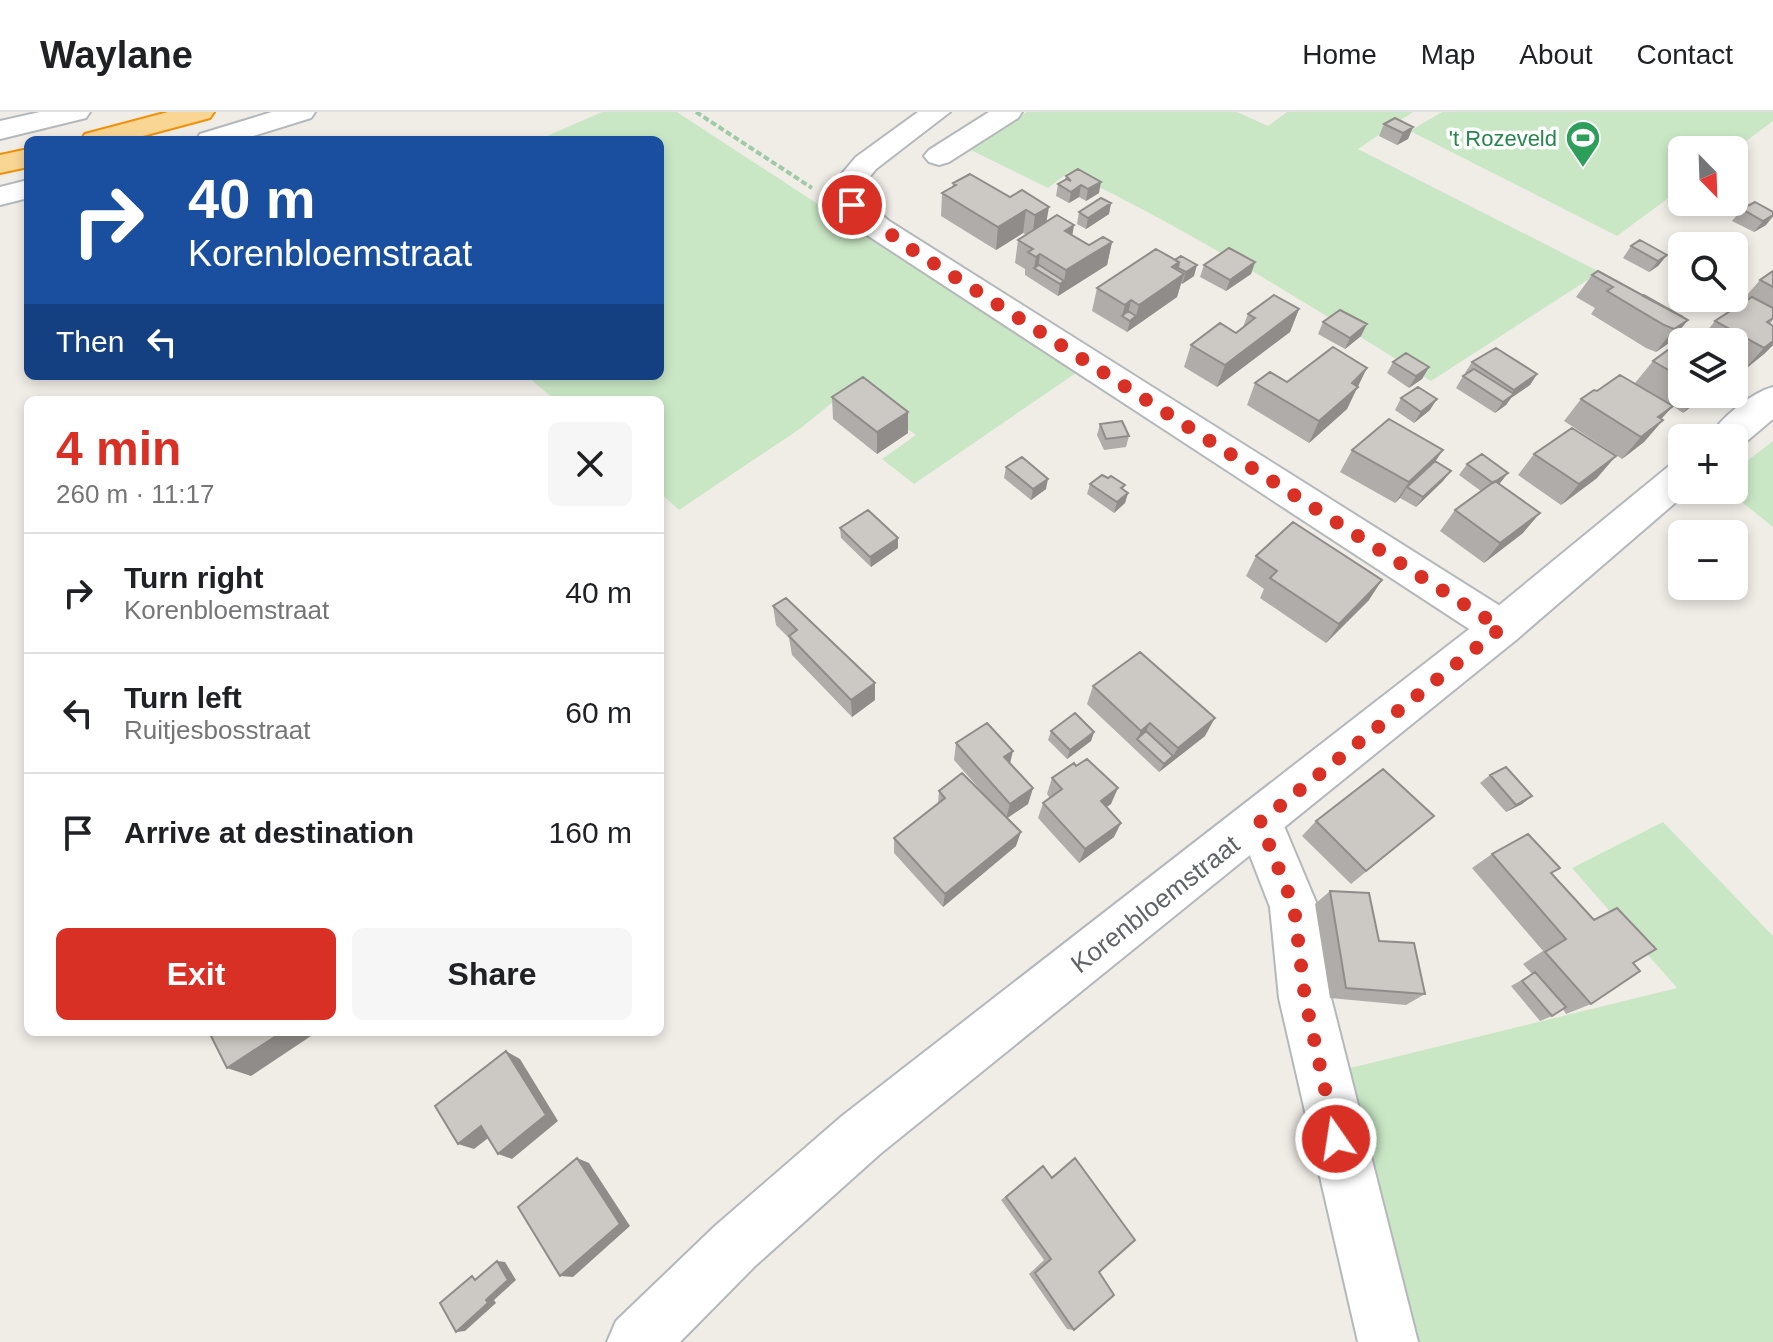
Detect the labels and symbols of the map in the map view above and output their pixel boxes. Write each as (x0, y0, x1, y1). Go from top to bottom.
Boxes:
sports icon: 't Rozeveld (1564, 119, 1602, 169)
place label: 't Rozeveld (1449, 126, 1557, 151)
north arrow (1668, 136, 1748, 216)
pin (818, 171, 886, 239)
street label: Korenbloemstraat (1065, 829, 1246, 979)
position arrow (1294, 1097, 1378, 1181)

